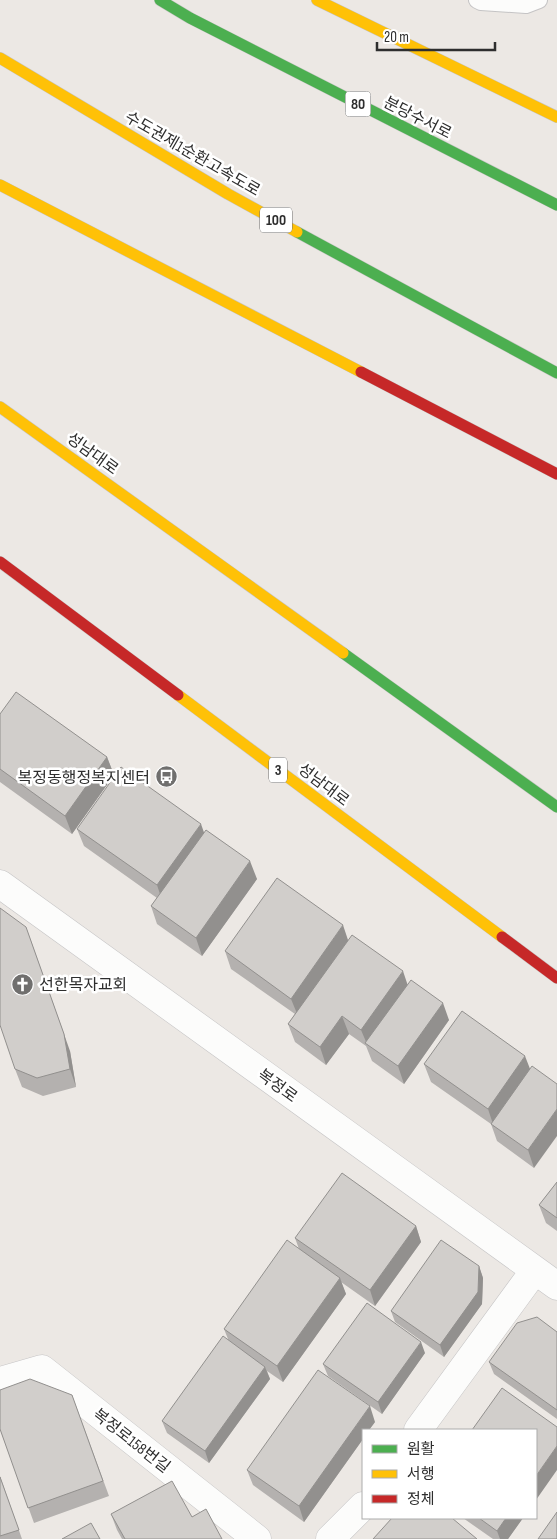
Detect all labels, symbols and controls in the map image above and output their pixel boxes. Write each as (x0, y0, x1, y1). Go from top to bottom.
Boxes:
scale bar (377, 20, 494, 52)
text: 20 m (384, 28, 409, 47)
road number: 80 (346, 92, 370, 116)
street label: 분당수서로 (380, 93, 455, 144)
street label: 수도권제1순환고속도로 (121, 108, 263, 201)
road number: 100 (260, 208, 292, 232)
street label: 성남대로 (63, 429, 122, 479)
road number: 3 (269, 758, 287, 782)
street label: 성남대로 (294, 760, 353, 811)
bus stop icon: 복정동행정복지센터 (154, 765, 178, 789)
place label: 복정동행정복지센터 (18, 769, 150, 788)
church icon: 선한목자교회 (11, 972, 35, 996)
place label: 선한목자교회 (39, 976, 127, 995)
street label: 복정로 (254, 1066, 301, 1107)
street label: 복정로158번길 (89, 1405, 173, 1477)
legend (362, 1429, 537, 1519)
text: 원활 (407, 1440, 435, 1459)
text: 서행 (407, 1465, 435, 1484)
text: 정체 (407, 1490, 435, 1509)

